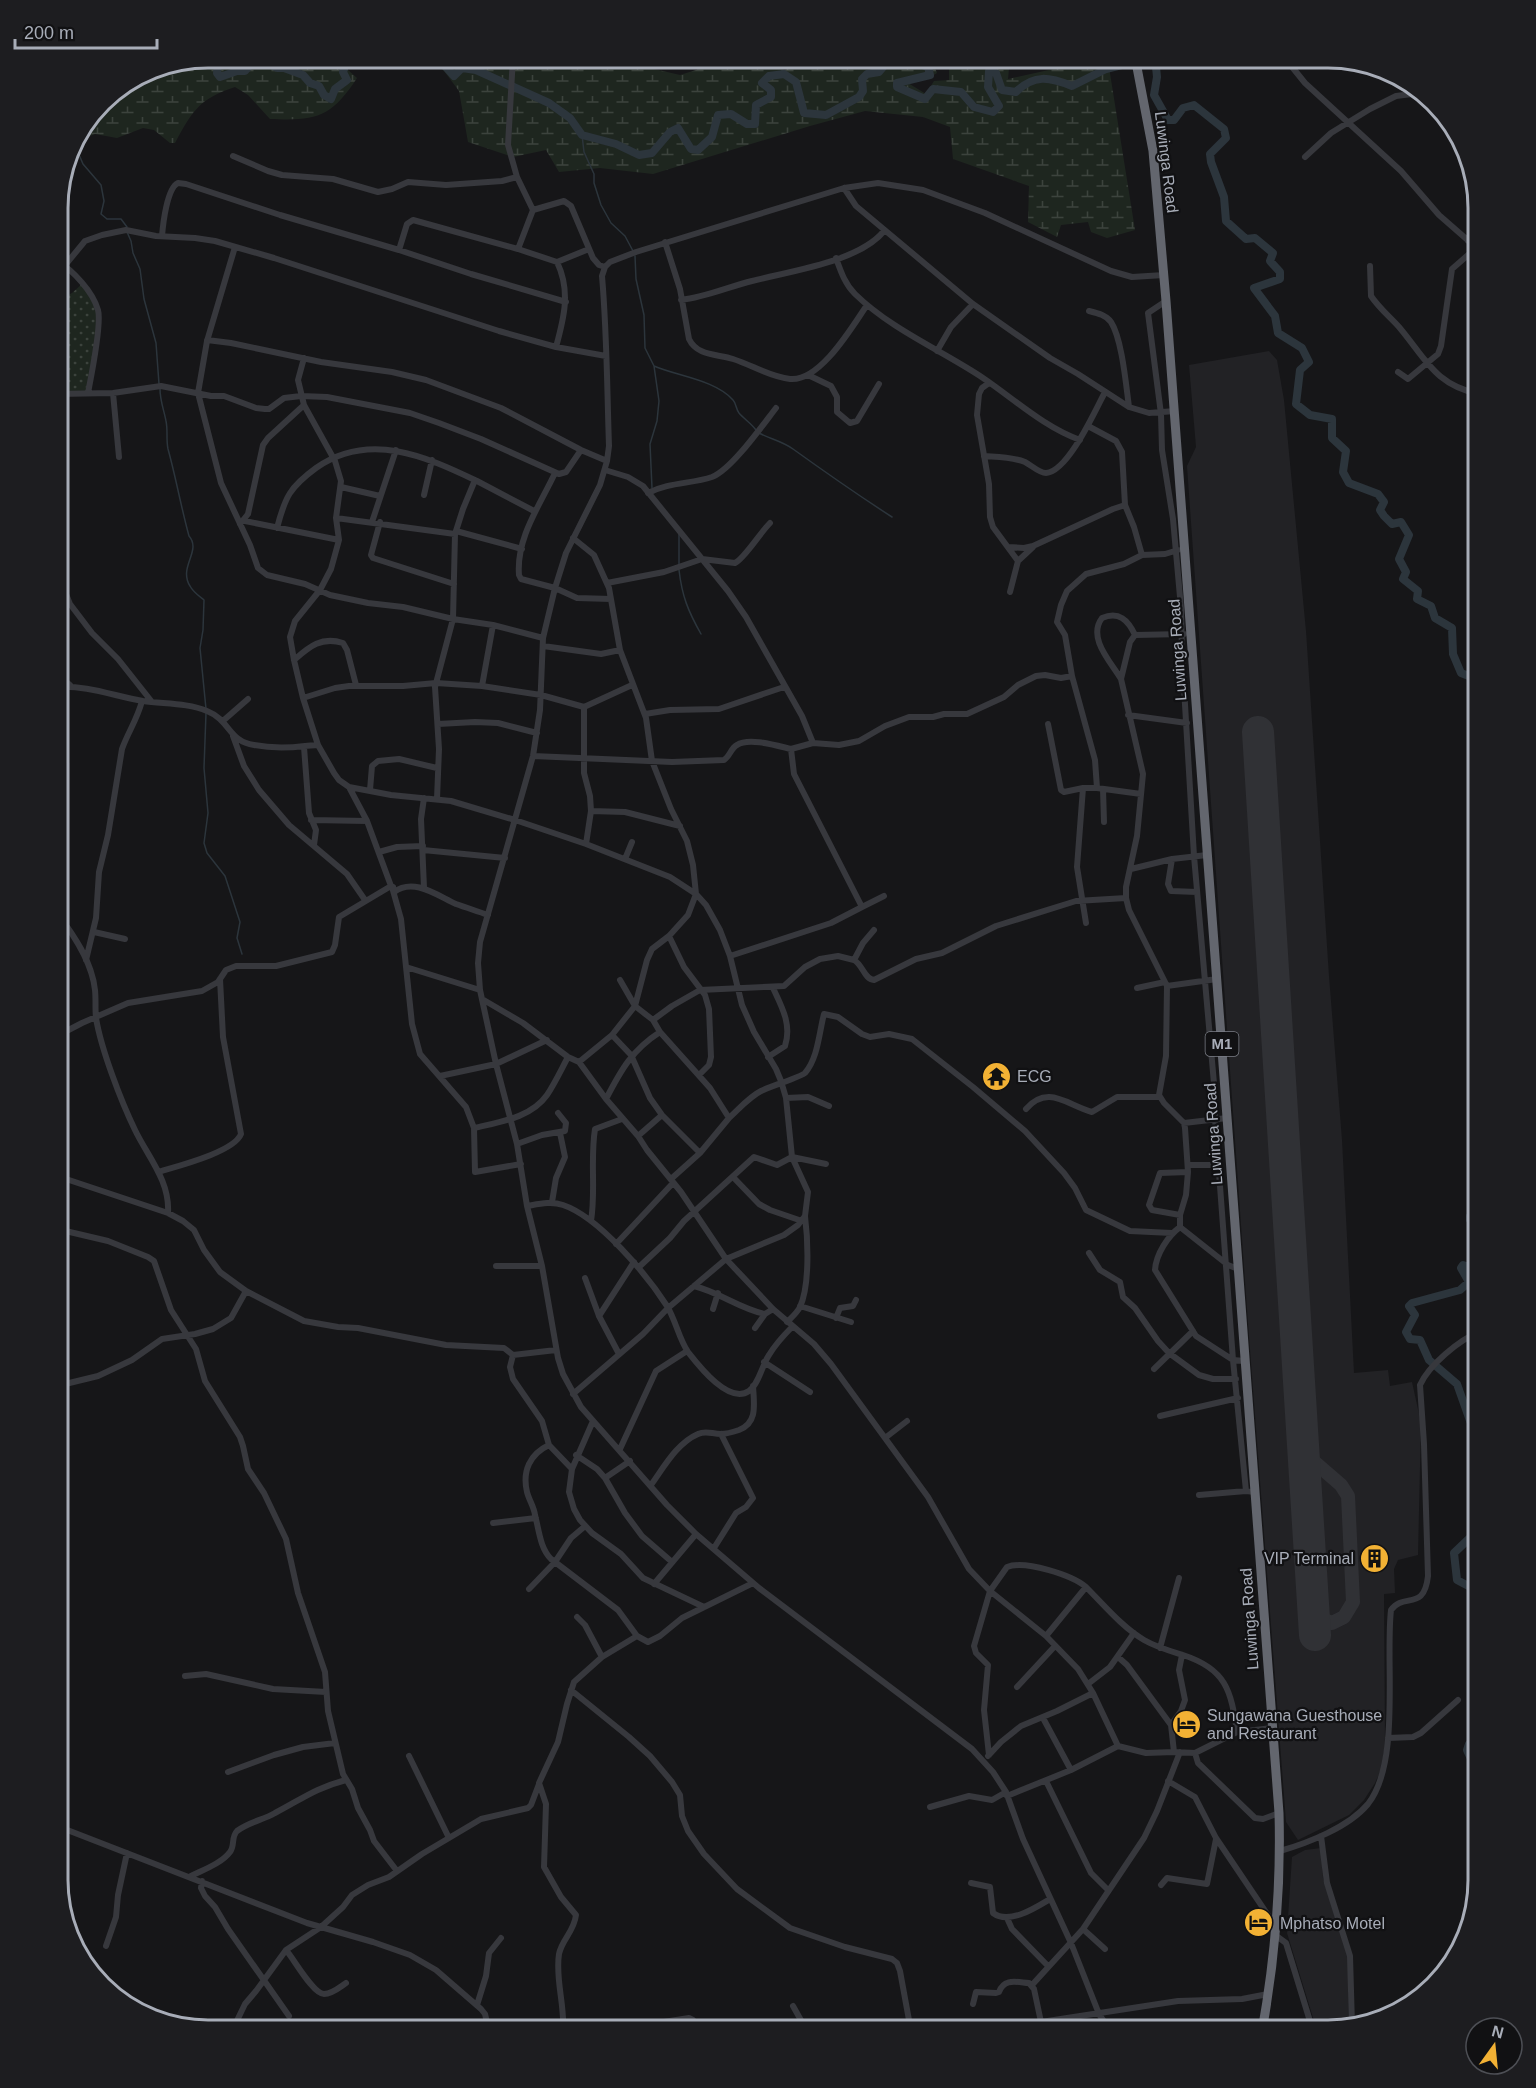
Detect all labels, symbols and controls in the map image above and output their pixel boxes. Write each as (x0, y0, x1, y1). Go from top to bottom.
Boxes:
scale bar (15, 12, 158, 50)
text: 200 m (24, 23, 74, 43)
street label: Luwinga Road (1152, 110, 1181, 214)
street label: Luwinga Road (1165, 598, 1190, 702)
road number: M1 (1206, 1032, 1238, 1056)
temple icon: ECG (980, 1060, 1012, 1092)
place label: ECG (1017, 1068, 1052, 1085)
street label: Luwinga Road (1201, 1082, 1226, 1186)
building icon: VIP Terminal (1359, 1542, 1391, 1574)
place label: VIP Terminal (1264, 1550, 1354, 1567)
street label: Luwinga Road (1237, 1567, 1262, 1671)
place label: Sungawana Guesthouse and Restaurant (1207, 1707, 1382, 1742)
hotel icon: Sungawana Guesthouse and Restaurant (1170, 1708, 1202, 1740)
hotel icon: Mphatso Motel (1243, 1907, 1275, 1939)
place label: Mphatso Motel (1280, 1915, 1385, 1932)
north arrow (1464, 2016, 1524, 2076)
text: N (1490, 2022, 1506, 2042)

